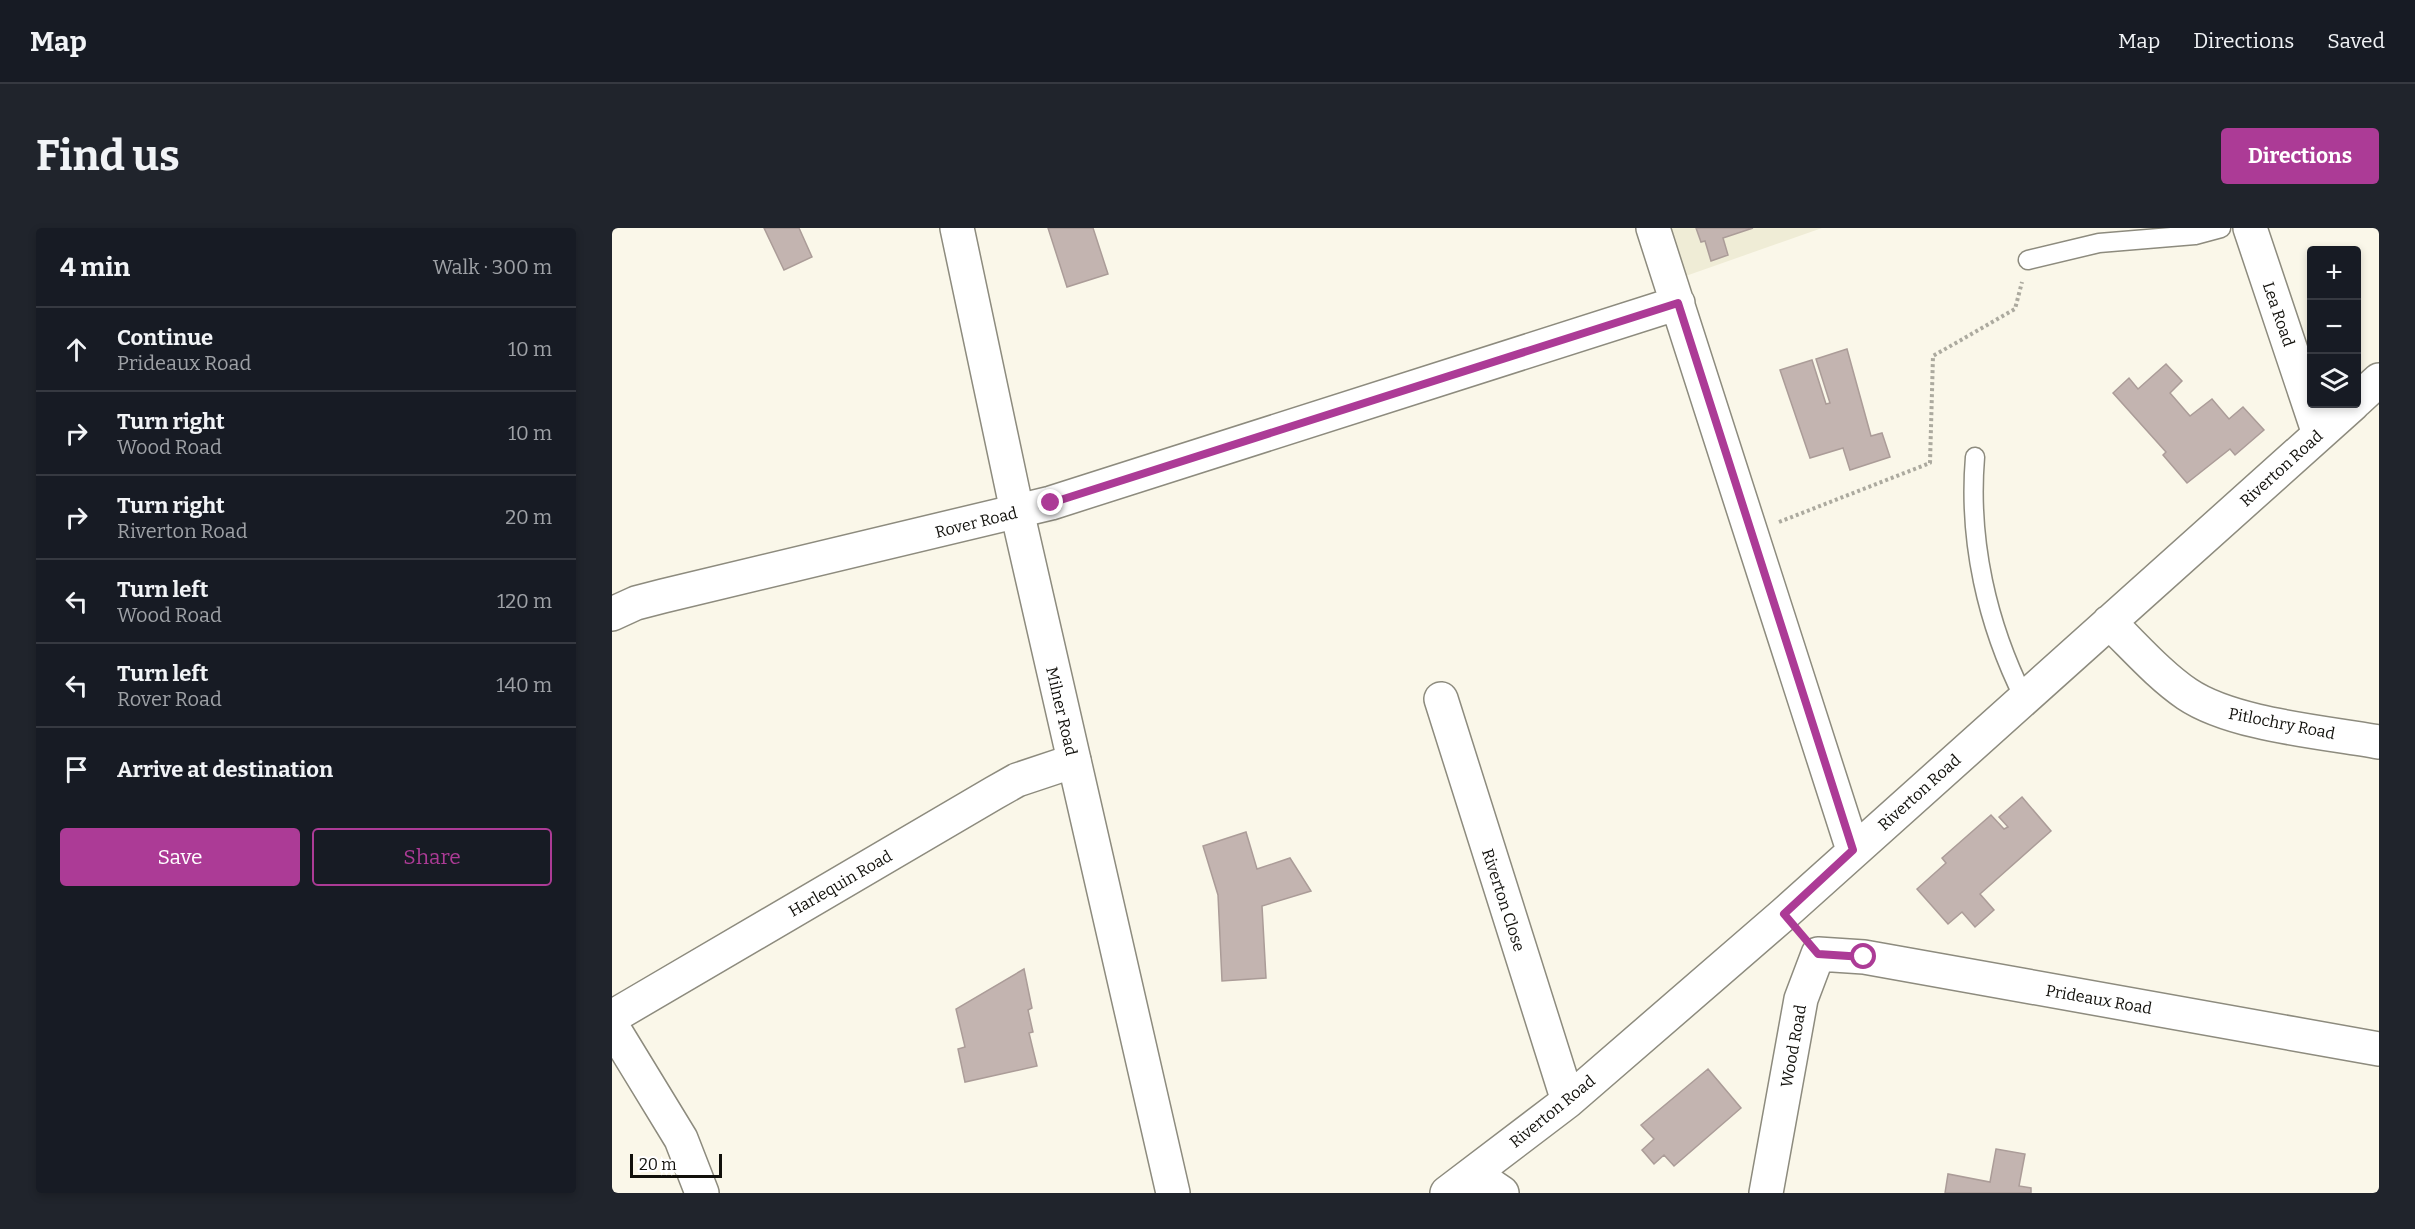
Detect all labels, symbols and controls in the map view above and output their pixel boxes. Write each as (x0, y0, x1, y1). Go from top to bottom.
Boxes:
text: Map (30, 25, 87, 58)
text: Map (2118, 28, 2160, 54)
text: Directions (2193, 28, 2294, 54)
text: Saved (2327, 28, 2385, 54)
button: Directions (2221, 128, 2379, 184)
text: Find us (36, 131, 180, 181)
map controls (2307, 246, 2361, 408)
button: + (2307, 246, 2361, 300)
text: 4 min (60, 252, 130, 283)
text: Walk · 300 m (433, 255, 552, 279)
street label: Lea Road (2259, 279, 2299, 349)
button: − (2307, 300, 2361, 354)
text: Continue (117, 324, 213, 351)
icon: ahead (60, 333, 93, 366)
text: 10 m (508, 337, 552, 361)
text: Prideaux Road (117, 351, 251, 375)
button: layers (2307, 354, 2361, 408)
text: Turn right (117, 408, 225, 435)
icon: right (60, 417, 93, 450)
text: 10 m (508, 421, 552, 445)
street label: Riverton Road (2236, 426, 2327, 510)
text: Wood Road (117, 435, 222, 459)
route end (1037, 489, 1063, 515)
text: Turn right (117, 492, 225, 519)
icon: right (60, 501, 93, 534)
street label: Rover Road (933, 503, 1020, 542)
text: 20 m (505, 505, 552, 529)
text: Riverton Road (117, 519, 248, 543)
text: Turn left (117, 576, 209, 603)
icon: left (60, 585, 93, 618)
text: 120 m (497, 589, 552, 613)
text: Wood Road (117, 603, 222, 627)
text: Turn left (117, 660, 209, 687)
street label: Milner Road (1042, 665, 1081, 758)
icon: left (60, 669, 93, 702)
text: 140 m (496, 673, 552, 697)
text: Rover Road (117, 687, 222, 711)
street label: Pitlochry Road (2227, 704, 2337, 743)
street label: Riverton Road (1874, 750, 1965, 834)
icon: arrive (60, 753, 93, 786)
text: Arrive at destination (117, 756, 333, 783)
button: Save (60, 828, 300, 886)
button: Share (312, 828, 552, 886)
street label: Harlequin Road (785, 846, 896, 921)
street label: Riverton Close (1478, 846, 1529, 954)
route start (1850, 943, 1876, 969)
street label: Prideaux Road (2044, 981, 2154, 1018)
street label: Wood Road (1777, 1003, 1810, 1089)
street label: Riverton Road (1506, 1071, 1599, 1152)
scale bar (630, 1151, 722, 1178)
text: 20 m (639, 1155, 676, 1174)

